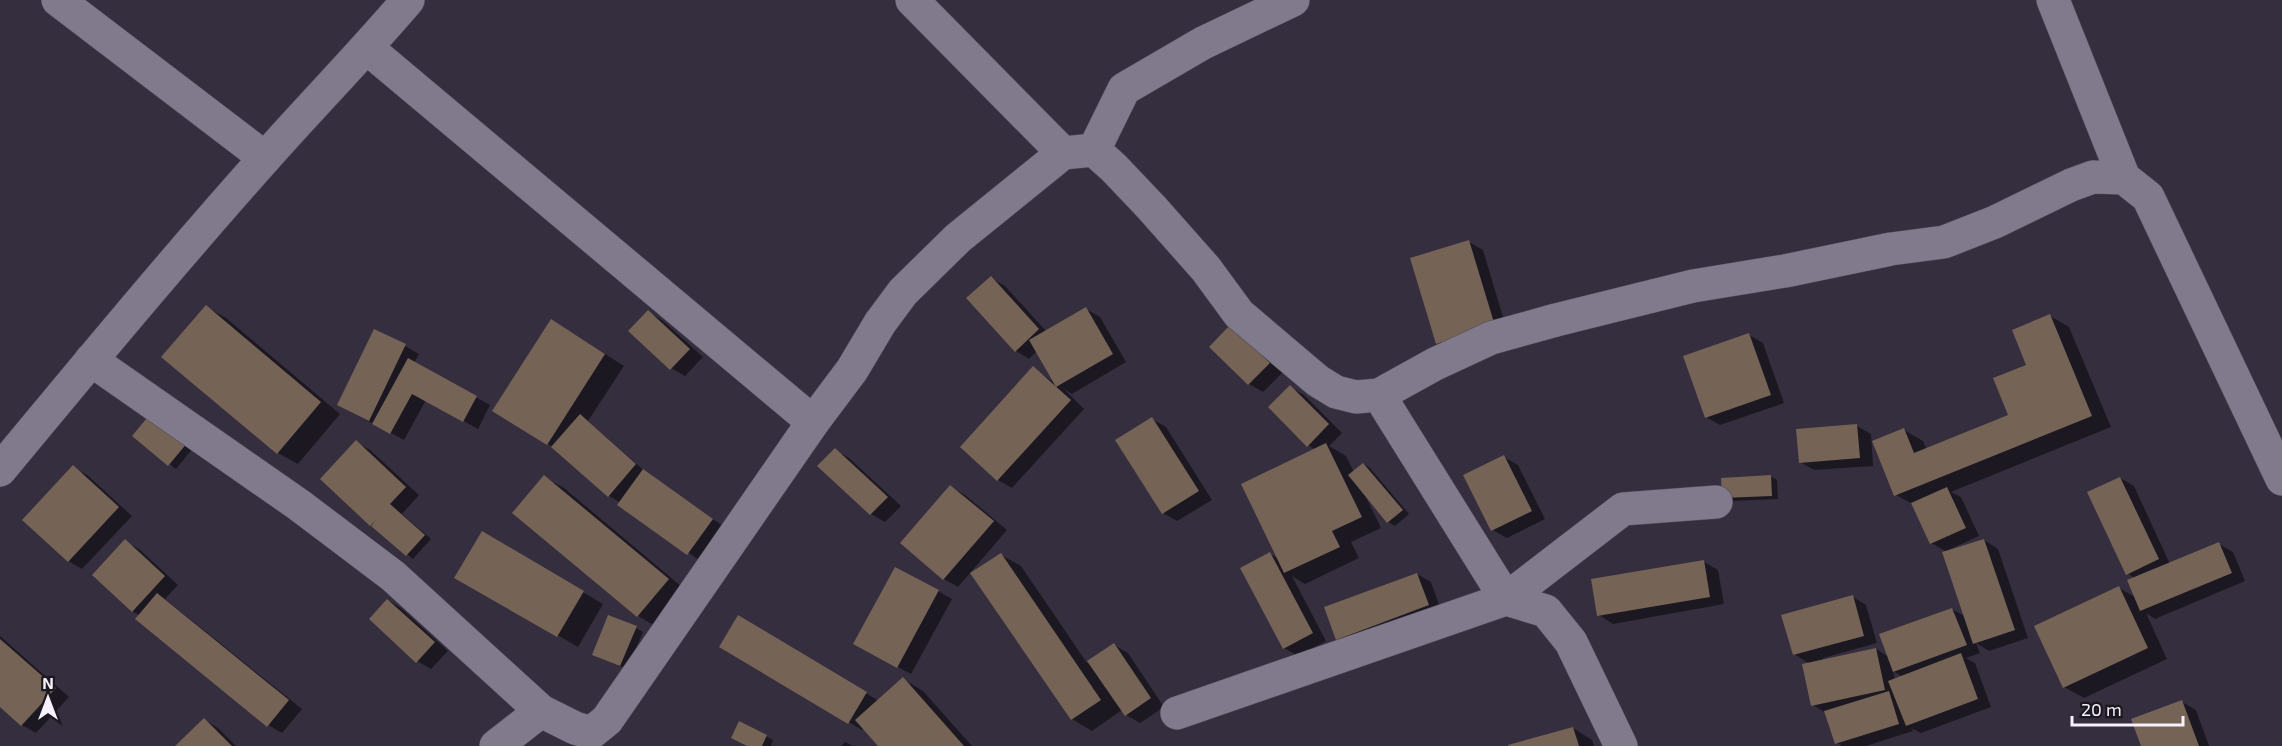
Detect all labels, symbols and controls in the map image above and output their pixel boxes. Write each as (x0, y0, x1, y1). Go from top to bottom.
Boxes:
north arrow (18, 668, 78, 728)
text: N (42, 673, 54, 692)
scale bar (2072, 689, 2183, 727)
text: 20 m (2081, 698, 2122, 720)

